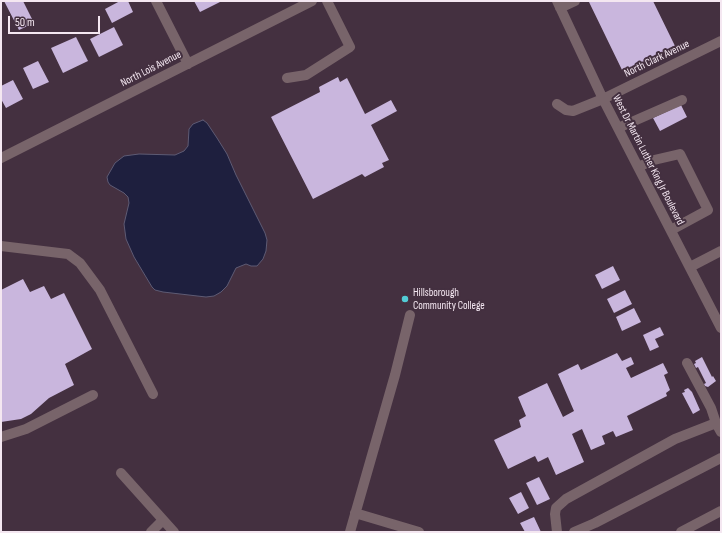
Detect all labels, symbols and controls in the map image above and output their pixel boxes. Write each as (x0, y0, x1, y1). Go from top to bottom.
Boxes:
scale bar (10, 8, 102, 34)
text: 50 m (15, 15, 35, 30)
street label: North Clark Avenue (622, 38, 692, 80)
street label: North Lois Avenue (118, 48, 184, 90)
street label: West Dr Martin Luther King Jr Boulevard (609, 93, 687, 227)
place label: Hillsborough Community College (413, 286, 485, 312)
marker: Hillsborough Community College (400, 294, 410, 304)

